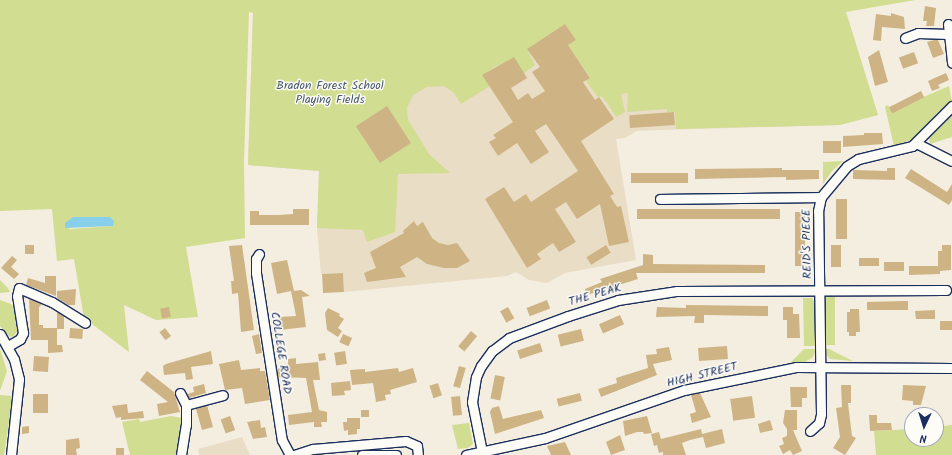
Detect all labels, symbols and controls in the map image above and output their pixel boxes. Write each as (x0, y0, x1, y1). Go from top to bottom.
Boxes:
park label: Bradon Forest School Playing Fields (276, 79, 384, 107)
street label: REID'S PIECE (799, 209, 815, 279)
street label: THE PEAK (567, 281, 623, 309)
street label: COLLEGE ROAD (267, 311, 295, 395)
street label: HIGH STREET (665, 359, 739, 391)
north arrow (904, 407, 944, 447)
text: N (919, 429, 927, 447)

